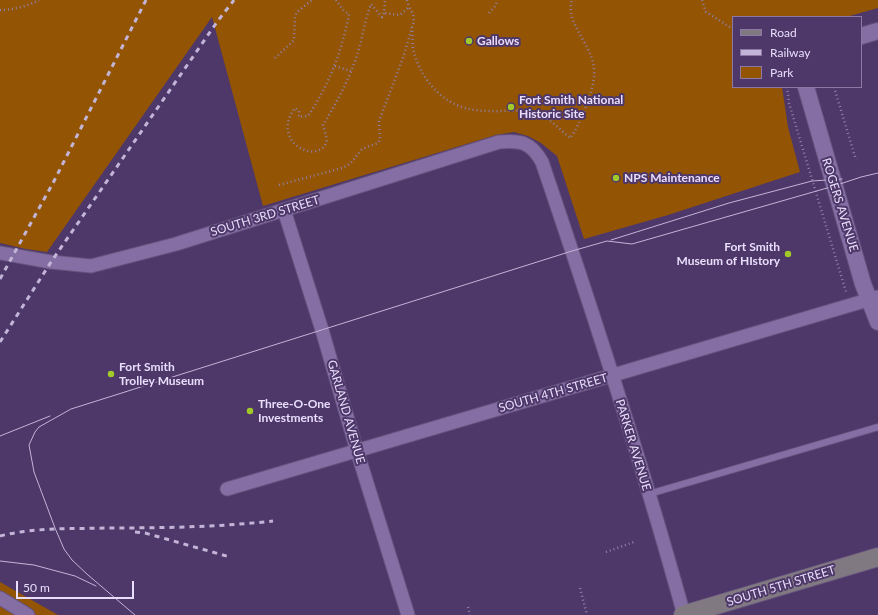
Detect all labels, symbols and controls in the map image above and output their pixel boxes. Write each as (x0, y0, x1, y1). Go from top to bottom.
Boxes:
legend (732, 16, 862, 88)
text: Road (770, 25, 797, 40)
place label: Gallows (477, 34, 519, 48)
marker: Gallows (464, 36, 474, 46)
text: Railway (770, 45, 810, 60)
text: Park (770, 65, 793, 80)
place label: Fort Smith National Historic Site (519, 93, 623, 121)
marker: Fort Smith National Historic Site (506, 102, 516, 112)
street label: ROGERS AVENUE (819, 156, 861, 254)
place label: NPS Maintenance (624, 171, 720, 185)
marker: NPS Maintenance (611, 173, 621, 183)
street label: SOUTH 3RD STREET (209, 193, 321, 239)
place label: Fort Smith Museum of HIstory (677, 240, 780, 268)
marker: Fort Smith Museum of HIstory (783, 249, 793, 259)
street label: GARLAND AVENUE (324, 358, 368, 466)
place label: Fort Smith Trolley Museum (119, 360, 204, 388)
marker: Fort Smith Trolley Museum (106, 369, 116, 379)
street label: SOUTH 4TH STREET (497, 371, 609, 415)
place label: Three-O-One Investments (258, 397, 330, 425)
street label: PARKER AVENUE (612, 397, 654, 493)
marker: Three-O-One Investments (245, 406, 255, 416)
street label: SOUTH 5TH STREET (725, 563, 837, 609)
scale bar (18, 573, 136, 599)
text: 50 m (23, 580, 50, 595)

